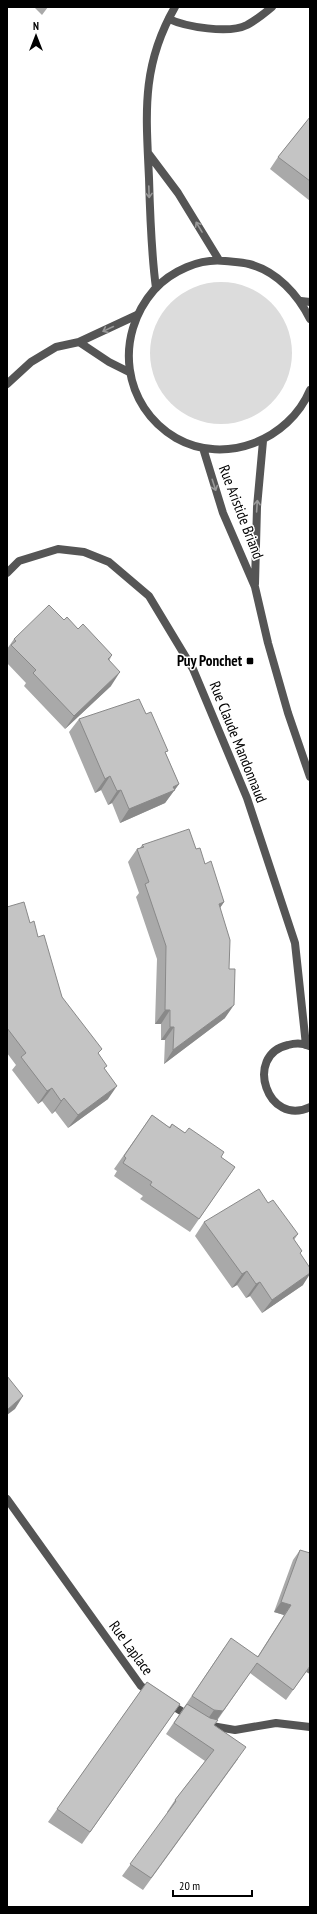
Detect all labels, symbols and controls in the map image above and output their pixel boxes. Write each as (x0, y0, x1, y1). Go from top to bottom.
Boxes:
north arrow (16, 16, 56, 56)
text: N (33, 19, 39, 33)
one-way arrow (146, 185, 153, 198)
one-way arrow (195, 221, 203, 233)
one-way arrow (102, 326, 114, 333)
street label: Rue Aristide Briand (215, 462, 268, 561)
one-way arrow (211, 478, 219, 490)
one-way arrow (254, 500, 261, 513)
place label: Puy Ponchet (177, 651, 243, 670)
marker: Puy Ponchet (245, 656, 255, 666)
street label: Rue Claude Mandonnaud (205, 678, 271, 805)
street label: Rue Laplace (105, 1617, 157, 1679)
scale bar (173, 1872, 252, 1898)
text: 20 m (179, 1878, 200, 1893)

